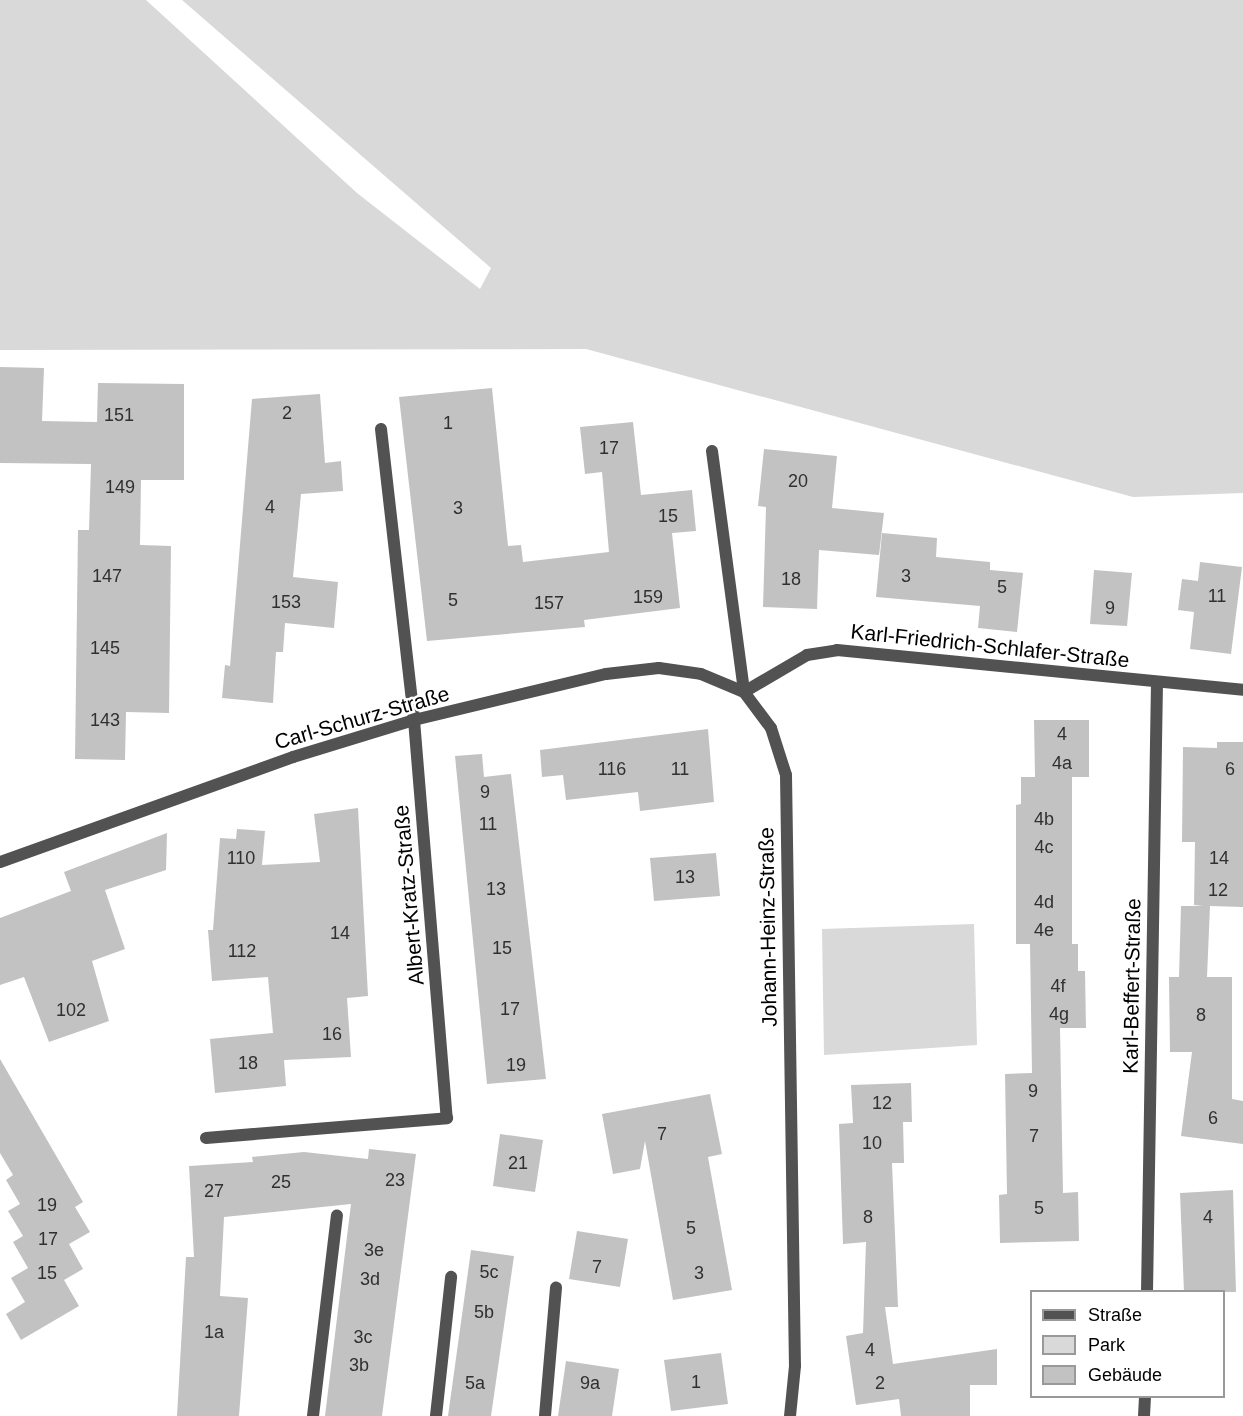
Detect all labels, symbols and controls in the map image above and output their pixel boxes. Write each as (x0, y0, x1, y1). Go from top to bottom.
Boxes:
house number: 2 (282, 402, 292, 424)
house number: 151 (104, 404, 134, 426)
house number: 1 (443, 412, 453, 434)
house number: 17 (599, 437, 619, 459)
house number: 20 (788, 470, 808, 492)
house number: 149 (105, 476, 135, 498)
house number: 4 (265, 496, 275, 518)
house number: 3 (453, 497, 463, 519)
house number: 15 (658, 505, 678, 527)
house number: 147 (92, 565, 122, 587)
house number: 3 (901, 565, 911, 587)
house number: 18 (781, 568, 801, 590)
house number: 5 (997, 576, 1007, 598)
house number: 11 (1208, 585, 1226, 607)
house number: 159 (633, 586, 663, 608)
house number: 5 (448, 589, 458, 611)
house number: 153 (271, 591, 301, 613)
house number: 157 (534, 592, 564, 614)
house number: 9 (1105, 597, 1115, 619)
street label: Karl-Friedrich-Schlafer-Straße (849, 619, 1131, 673)
house number: 145 (90, 637, 120, 659)
street label: Carl-Schurz-Straße (272, 681, 452, 755)
house number: 143 (90, 709, 120, 731)
house number: 4 (1057, 723, 1067, 745)
house number: 4a (1052, 752, 1072, 774)
house number: 116 (598, 758, 626, 780)
house number: 11 (671, 758, 689, 780)
house number: 6 (1225, 758, 1235, 780)
house number: 9 (480, 781, 490, 803)
street label: Albert-Kratz-Straße (389, 804, 429, 986)
house number: 4b (1034, 808, 1054, 830)
house number: 11 (479, 813, 497, 835)
street label: Johann-Heinz-Straße (754, 827, 782, 1027)
house number: 4c (1034, 836, 1054, 858)
house number: 110 (227, 847, 255, 869)
house number: 14 (1209, 847, 1229, 869)
house number: 13 (675, 866, 695, 888)
house number: 13 (486, 878, 506, 900)
house number: 12 (1208, 879, 1228, 901)
house number: 4d (1034, 891, 1054, 913)
street label: Karl-Beffert-Straße (1118, 898, 1146, 1074)
house number: 4e (1034, 919, 1054, 941)
house number: 14 (330, 922, 350, 944)
house number: 15 (492, 937, 512, 959)
house number: 112 (228, 940, 256, 962)
house number: 4f (1050, 975, 1066, 997)
house number: 17 (500, 998, 520, 1020)
house number: 102 (56, 999, 86, 1021)
house number: 4g (1049, 1003, 1069, 1025)
house number: 8 (1196, 1004, 1206, 1026)
house number: 16 (322, 1023, 342, 1045)
house number: 18 (238, 1052, 258, 1074)
house number: 19 (506, 1054, 526, 1076)
house number: 9 (1028, 1080, 1038, 1102)
house number: 12 (872, 1092, 892, 1114)
house number: 6 (1208, 1107, 1218, 1129)
house number: 7 (657, 1123, 667, 1145)
house number: 7 (1029, 1125, 1039, 1147)
house number: 10 (862, 1132, 882, 1154)
house number: 21 (508, 1152, 528, 1174)
house number: 23 (385, 1169, 405, 1191)
house number: 25 (271, 1171, 291, 1193)
house number: 27 (204, 1180, 224, 1202)
house number: 19 (37, 1194, 57, 1216)
house number: 5 (1034, 1197, 1044, 1219)
house number: 8 (863, 1206, 873, 1228)
house number: 4 (1203, 1206, 1213, 1228)
house number: 5 (686, 1217, 696, 1239)
house number: 17 (38, 1228, 58, 1250)
house number: 3e (364, 1239, 384, 1261)
house number: 7 (592, 1256, 602, 1278)
house number: 5c (479, 1261, 499, 1283)
house number: 15 (37, 1262, 57, 1284)
house number: 3 (694, 1262, 704, 1284)
house number: 3d (360, 1268, 380, 1290)
legend (1030, 1290, 1225, 1398)
house number: 5b (474, 1301, 494, 1323)
text: Straße (1088, 1305, 1142, 1325)
house number: 1a (204, 1321, 224, 1343)
house number: 3c (353, 1326, 373, 1348)
text: Park (1088, 1335, 1125, 1355)
house number: 4 (865, 1339, 875, 1361)
house number: 3b (349, 1354, 369, 1376)
text: Gebäude (1088, 1365, 1162, 1385)
house number: 1 (691, 1371, 701, 1393)
house number: 5a (465, 1372, 485, 1394)
house number: 9a (580, 1372, 600, 1394)
house number: 2 (875, 1372, 885, 1394)

